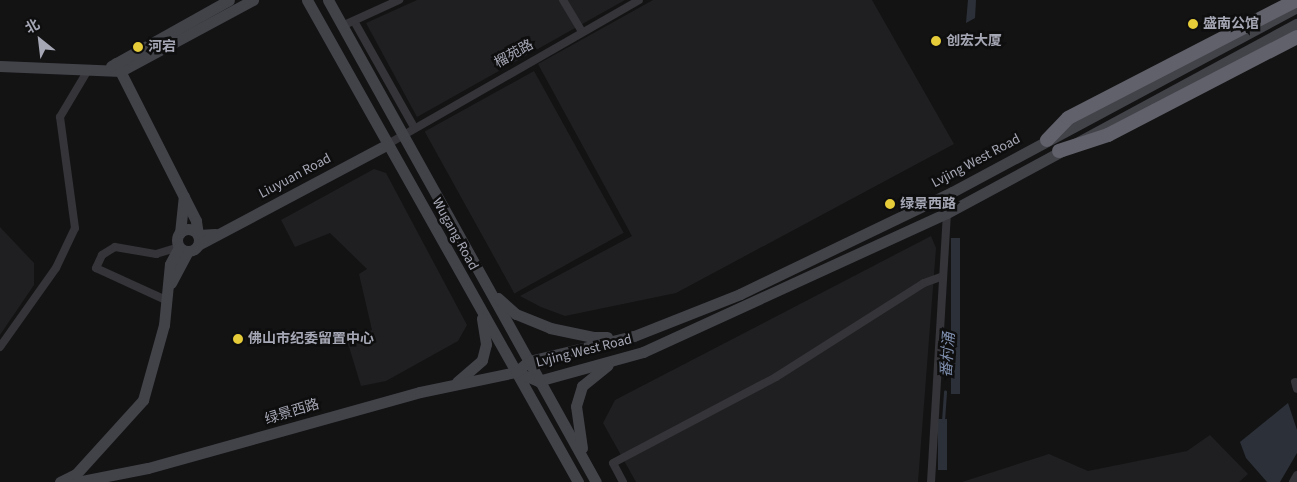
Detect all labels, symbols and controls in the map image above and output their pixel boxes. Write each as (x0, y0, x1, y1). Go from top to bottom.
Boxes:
north arrow (15, 15, 65, 65)
text: 北 (22, 15, 44, 39)
place label: 盛南公馆 (1203, 16, 1259, 32)
marker: 盛南公馆 (1187, 18, 1199, 30)
place label: 创宏大厦 (946, 33, 1002, 49)
marker: 创宏大厦 (930, 35, 942, 47)
street label: 榴苑路 (492, 36, 536, 72)
place label: 河宕 (148, 39, 176, 55)
marker: 河宕 (132, 41, 144, 53)
street label: Lvjing West Road (929, 131, 1023, 191)
street label: Liuyuan Road (256, 150, 334, 202)
street label: Wugang Road (428, 195, 482, 273)
place label: 绿景西路 (900, 196, 956, 212)
marker: 绿景西路 (884, 198, 896, 210)
place label: 佛山市纪委留置中心 (248, 331, 374, 347)
street label: Lvjing West Road (534, 331, 634, 371)
water label: 番村涌 (937, 332, 959, 378)
marker: 佛山市纪委留置中心 (232, 333, 244, 345)
street label: 绿景西路 (263, 396, 321, 428)

